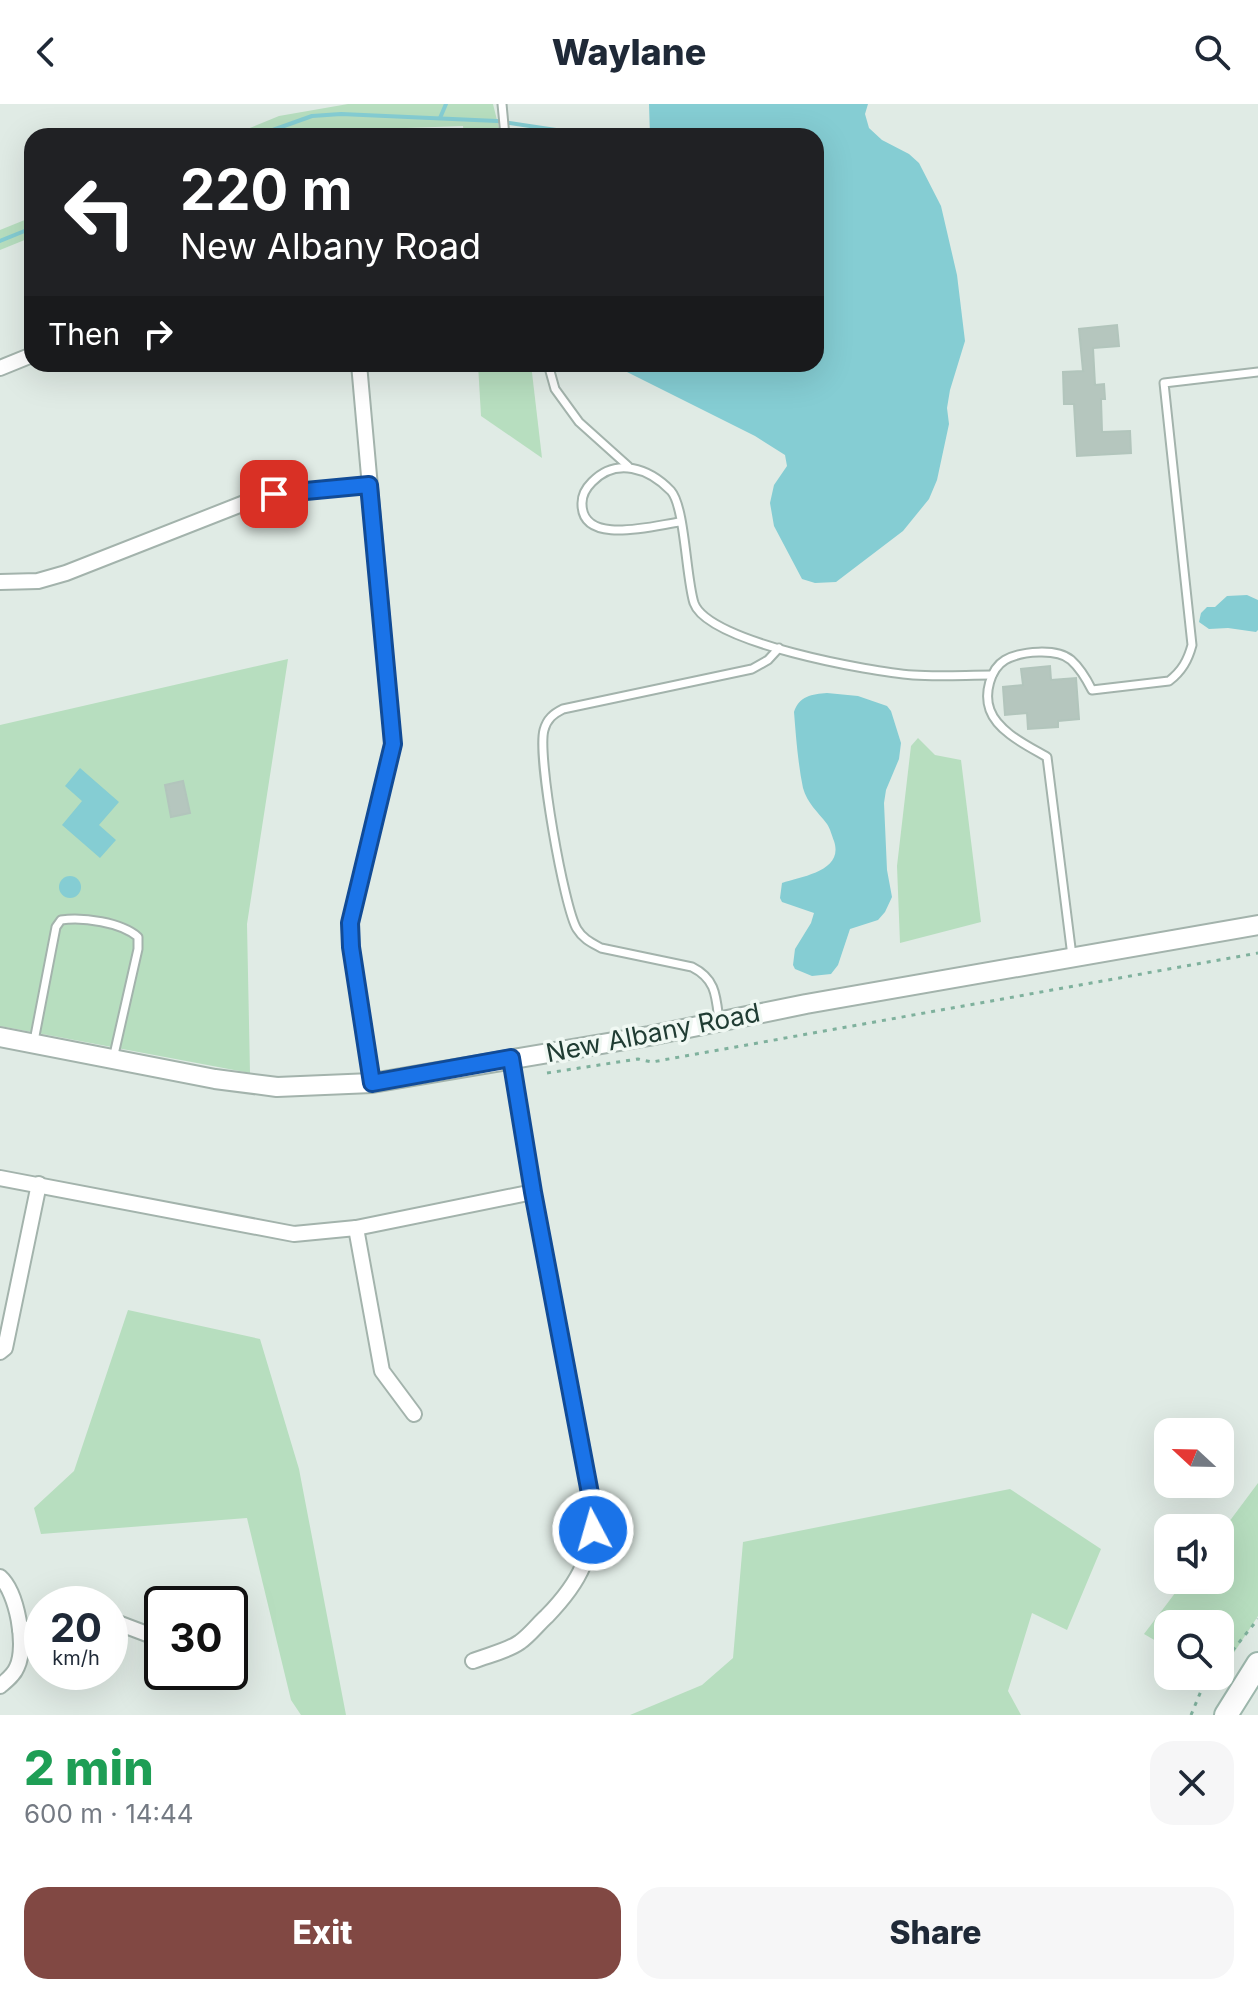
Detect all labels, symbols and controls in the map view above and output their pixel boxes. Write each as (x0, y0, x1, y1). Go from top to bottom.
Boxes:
icon: back (24, 30, 68, 74)
text: Waylane (552, 30, 706, 74)
icon: search (1190, 30, 1234, 74)
text: 220 m (180, 156, 353, 224)
icon: left (48, 160, 152, 264)
text: New Albany Road (180, 224, 481, 268)
icon: right (136, 312, 180, 356)
text: Then (48, 316, 120, 352)
pin (240, 460, 308, 528)
icon: arrive (252, 472, 296, 516)
street label: New Albany Road (543, 997, 763, 1068)
north arrow (1154, 1418, 1234, 1498)
map controls (1154, 1418, 1234, 1690)
position arrow (551, 1488, 635, 1572)
button: sound (1154, 1514, 1234, 1594)
speed limit sign: 30 (144, 1586, 248, 1690)
text: 20 (50, 1603, 102, 1652)
button: search (1154, 1610, 1234, 1690)
text: km/h (52, 1646, 100, 1670)
text: 2 min (24, 1738, 154, 1797)
button: close (1150, 1741, 1234, 1825)
text: 600 m · 14:44 (24, 1798, 194, 1829)
button: Exit (24, 1887, 621, 1979)
button: Share (637, 1887, 1234, 1979)

